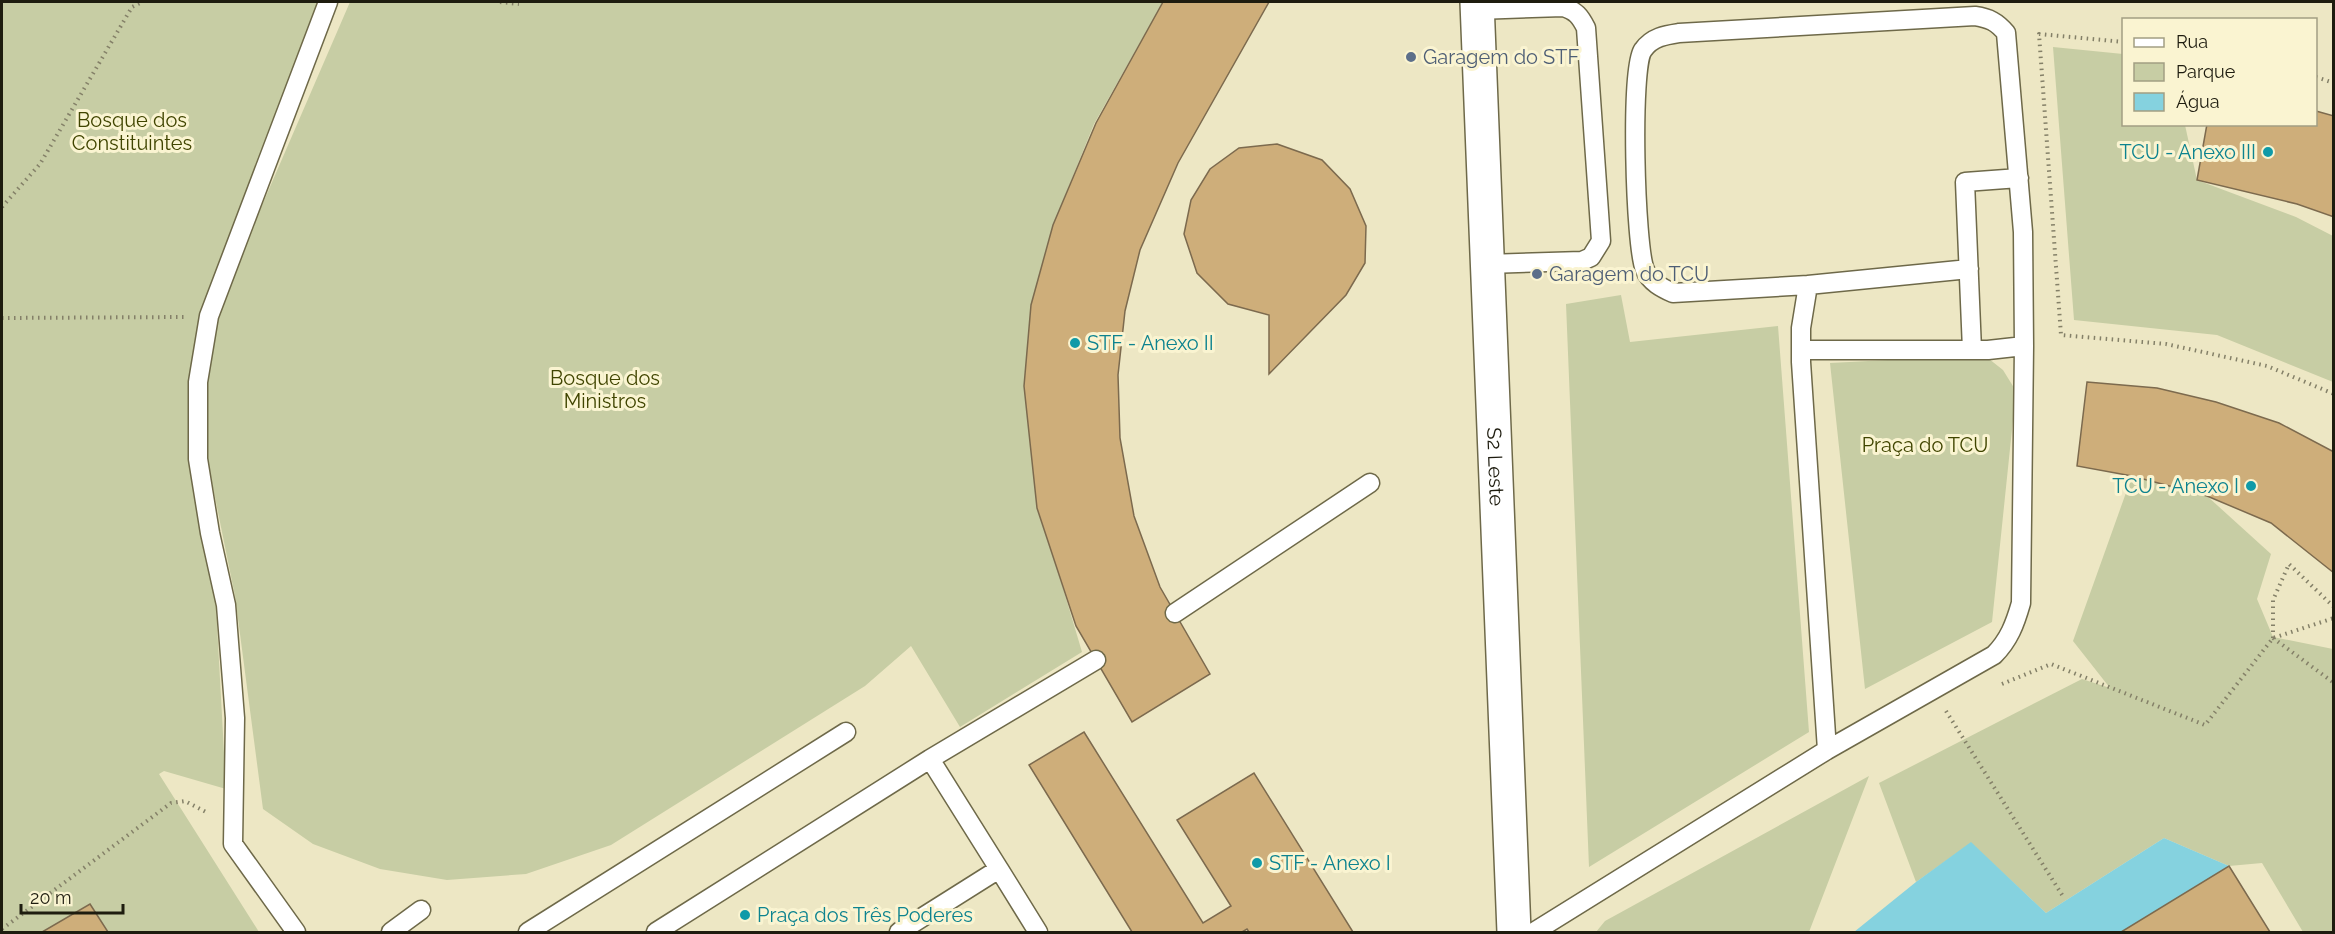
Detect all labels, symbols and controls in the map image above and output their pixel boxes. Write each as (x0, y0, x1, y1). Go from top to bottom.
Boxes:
legend (2122, 18, 2317, 126)
text: Rua (2176, 31, 2208, 52)
place label: Garagem do STF (1423, 45, 1579, 69)
marker: Garagem do STF (1404, 50, 1418, 64)
text: Parque (2176, 61, 2236, 82)
text: Água (2176, 90, 2220, 112)
park label: Bosque dos Constituintes (72, 108, 192, 155)
place label: TCU - Anexo III (2119, 140, 2256, 164)
marker: TCU - Anexo III (2261, 145, 2275, 159)
place label: Garagem do TCU (1549, 262, 1709, 286)
marker: Garagem do TCU (1530, 267, 1544, 281)
place label: STF - Anexo II (1087, 331, 1214, 355)
marker: STF - Anexo II (1068, 336, 1082, 350)
park label: Bosque dos Ministros (550, 366, 660, 413)
street label: S2 Leste (1482, 427, 1509, 507)
park label: Praça do TCU (1862, 433, 1988, 457)
place label: TCU - Anexo I (2112, 474, 2239, 498)
marker: TCU - Anexo I (2244, 479, 2258, 493)
place label: STF - Anexo I (1269, 851, 1391, 875)
marker: STF - Anexo I (1250, 856, 1264, 870)
scale bar (21, 877, 123, 915)
text: 20 m (30, 887, 72, 908)
place label: Praça dos Três Poderes (757, 903, 973, 927)
marker: Praça dos Três Poderes (738, 908, 752, 922)

